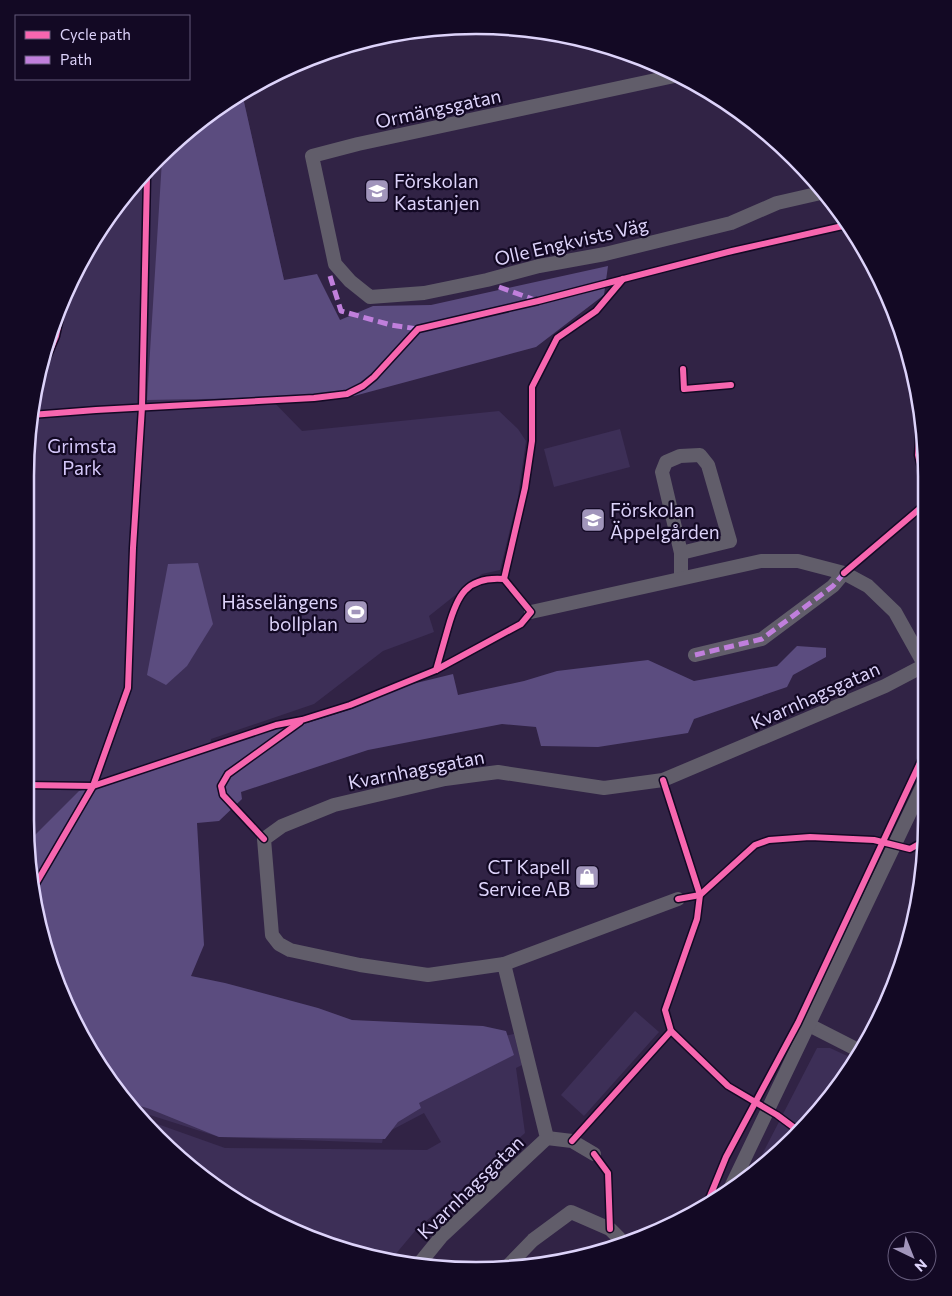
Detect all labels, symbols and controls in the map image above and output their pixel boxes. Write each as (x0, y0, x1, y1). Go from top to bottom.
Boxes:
legend (15, 15, 190, 80)
text: Cycle path (60, 25, 131, 43)
text: Path (60, 50, 92, 68)
street label: Ormängsgatan (373, 83, 503, 133)
place label: Förskolan Kastanjen (394, 169, 480, 214)
school or university icon: Förskolan Kastanjen (364, 178, 390, 204)
street label: Olle Engkvists Väg (492, 212, 650, 270)
park label: Grimsta Park (47, 434, 117, 479)
place label: Förskolan Äppelgården (610, 498, 720, 543)
school or university icon: Förskolan Äppelgården (580, 507, 606, 533)
place label: Hässelängens bollplan (221, 590, 338, 635)
sports icon: Hässelängens bollplan (343, 599, 369, 625)
street label: Kvarnhagsgatan (747, 656, 883, 734)
street label: Kvarnhagsgatan (346, 744, 486, 794)
place label: CT Kapell Service AB (478, 855, 570, 900)
shop icon: CT Kapell Service AB (574, 864, 600, 890)
street label: Kvarnhagsgatan (412, 1131, 528, 1243)
north arrow (887, 1231, 937, 1281)
text: N (912, 1256, 931, 1276)

